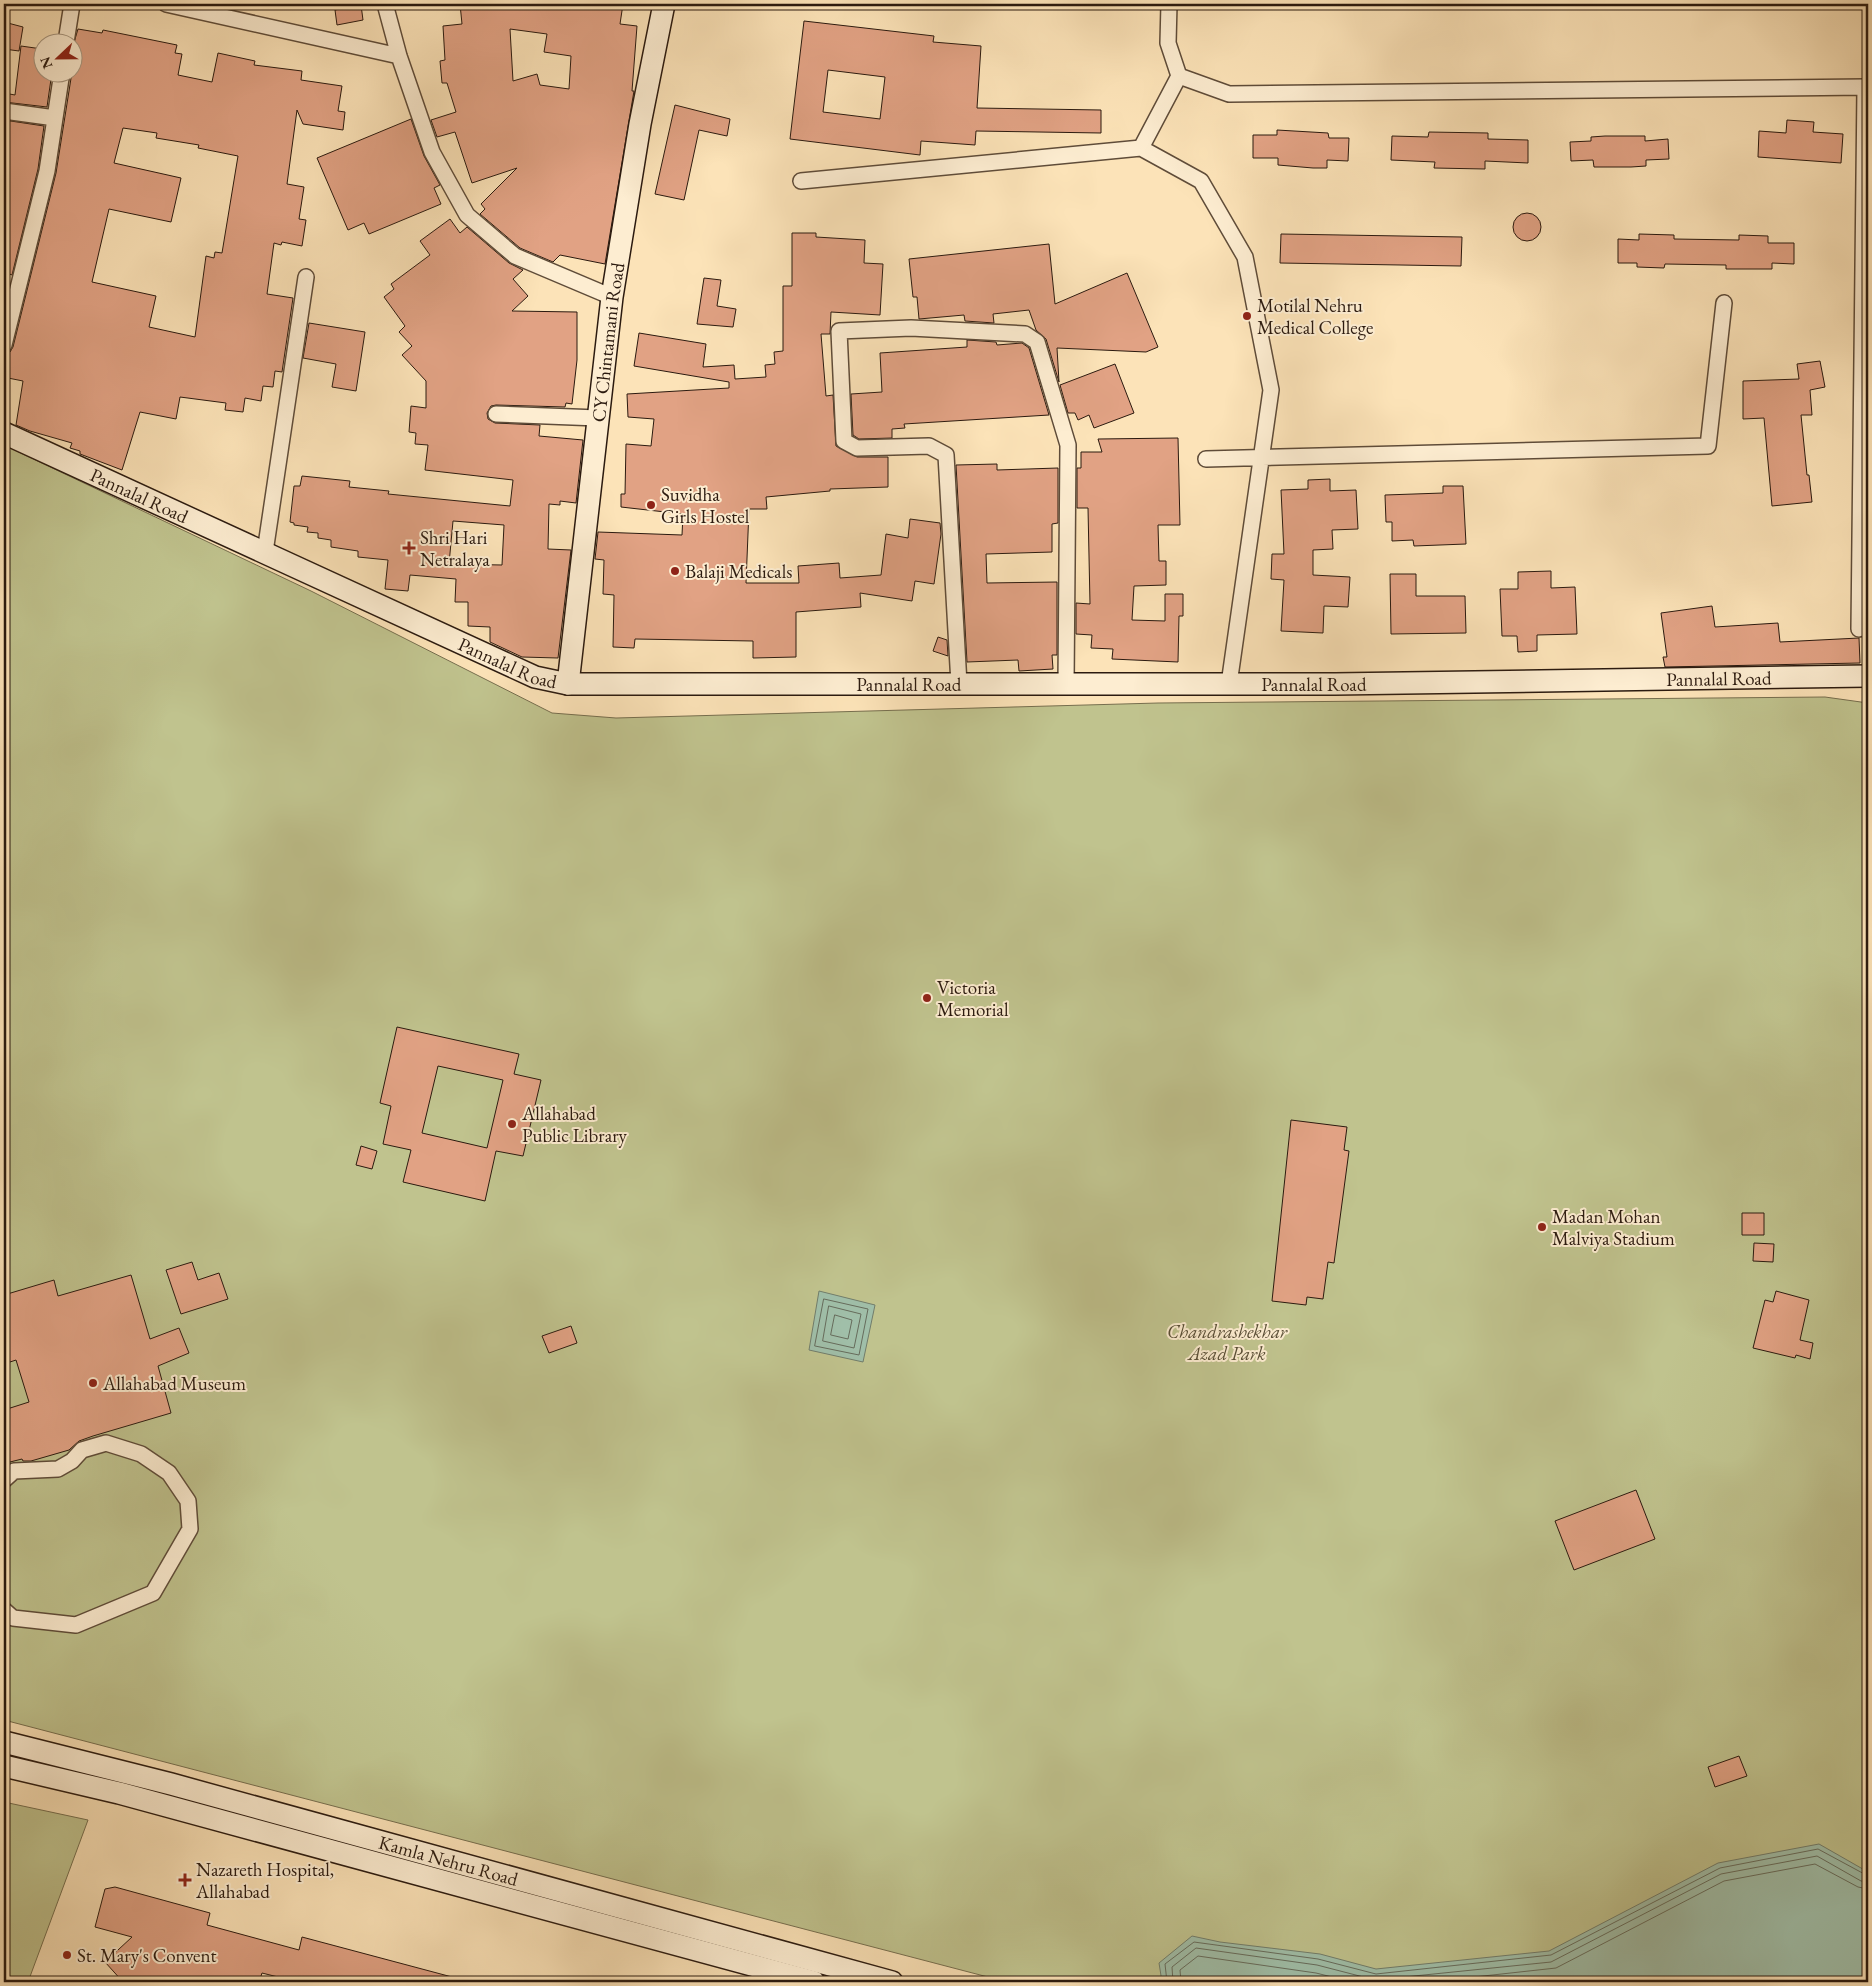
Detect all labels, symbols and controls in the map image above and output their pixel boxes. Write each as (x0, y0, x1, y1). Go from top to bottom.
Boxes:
north arrow (32, 32, 82, 82)
text: N (35, 54, 56, 71)
street label: CY Chintamani Road (586, 260, 630, 423)
place label: Motilal Nehru Medical College (1257, 293, 1373, 340)
marker: Motilal Nehru Medical College (1241, 310, 1253, 322)
street label: Pannalal Road (86, 462, 193, 529)
place label: Suvidha Girls Hostel (661, 482, 750, 529)
marker: Suvidha Girls Hostel (645, 499, 657, 511)
place label: Shri Hari Netralaya (420, 525, 490, 572)
marker: Shri Hari Netralaya (402, 541, 416, 555)
place label: Balaji Medicals (685, 559, 792, 584)
marker: Balaji Medicals (669, 565, 681, 577)
street label: Pannalal Road (454, 631, 560, 694)
street label: Pannalal Road (1666, 665, 1772, 692)
street label: Pannalal Road (856, 672, 962, 697)
street label: Pannalal Road (1261, 672, 1367, 697)
place label: Victoria Memorial (937, 975, 1009, 1022)
marker: Victoria Memorial (921, 992, 933, 1004)
place label: Allahabad Public Library (521, 1101, 628, 1148)
marker: Allahabad Public Library (506, 1118, 518, 1130)
place label: Madan Mohan Malviya Stadium (1552, 1204, 1675, 1251)
marker: Madan Mohan Malviya Stadium (1536, 1221, 1548, 1233)
park label: Chandrashekhar Azad Park (1167, 1319, 1288, 1366)
place label: Allahabad Museum (102, 1371, 246, 1396)
marker: Allahabad Museum (87, 1377, 99, 1389)
street label: Kamla Nehru Road (376, 1830, 521, 1892)
place label: Nazareth Hospital, Allahabad (195, 1857, 334, 1904)
marker: Nazareth Hospital, Allahabad (178, 1873, 192, 1887)
place label: St. Mary's Convent (77, 1943, 216, 1968)
marker: St. Mary's Convent (61, 1949, 73, 1961)

